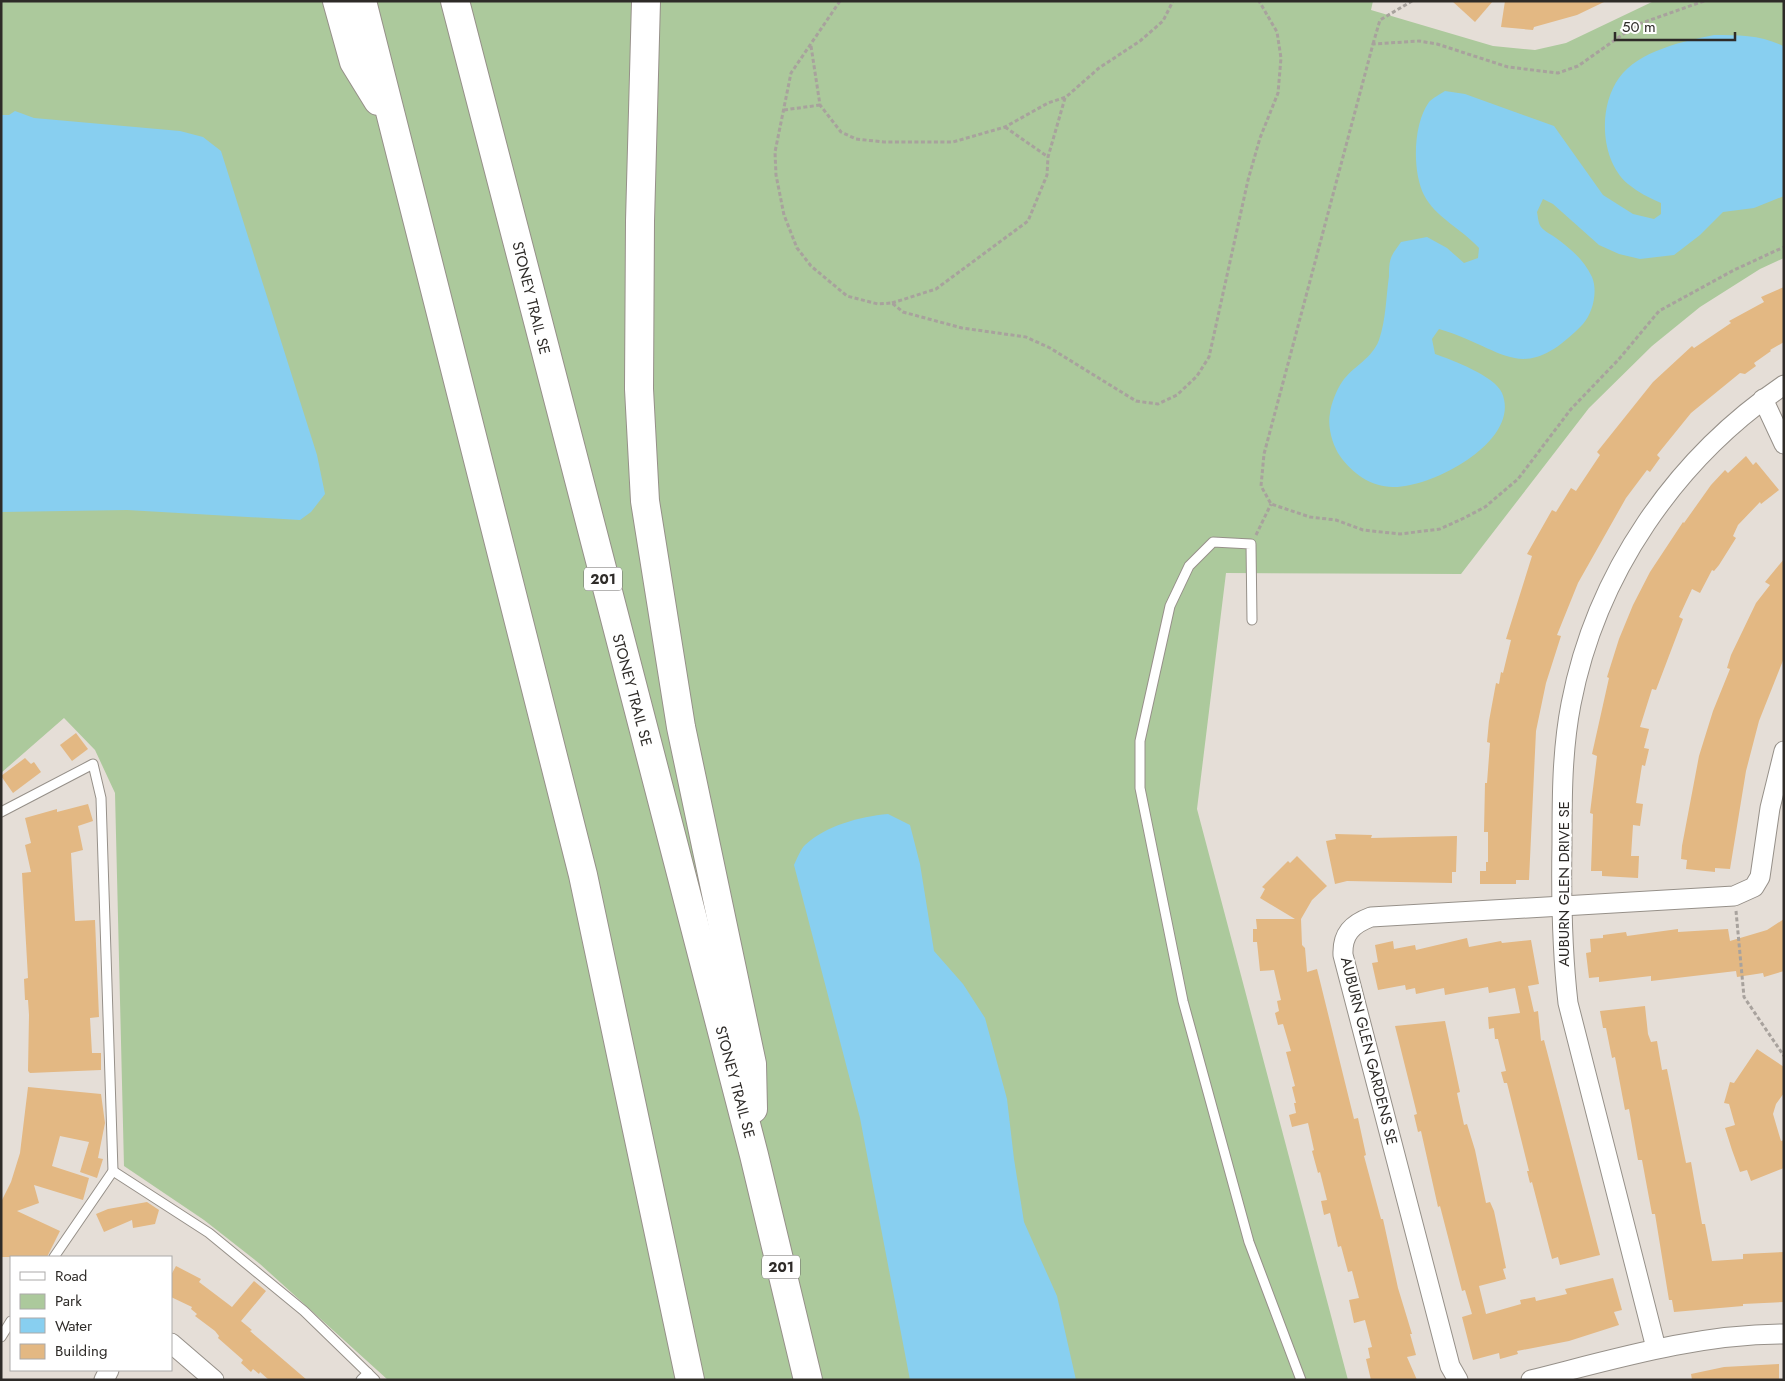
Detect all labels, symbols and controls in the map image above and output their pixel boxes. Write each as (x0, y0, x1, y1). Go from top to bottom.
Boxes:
scale bar (1615, 10, 1735, 42)
text: 50 m (1622, 16, 1656, 38)
street label: STONEY TRAIL SE (506, 239, 556, 357)
road number: 201 (584, 568, 622, 590)
street label: STONEY TRAIL SE (606, 631, 658, 749)
street label: AUBURN GLEN DRIVE SE (1553, 801, 1575, 967)
street label: AUBURN GLEN GARDENS SE (1335, 955, 1403, 1147)
street label: STONEY TRAIL SE (709, 1023, 761, 1141)
legend (10, 1256, 172, 1371)
road number: 201 (762, 1256, 800, 1278)
text: Road (55, 1265, 87, 1287)
text: Park (55, 1290, 82, 1312)
text: Water (55, 1315, 93, 1337)
text: Building (55, 1340, 107, 1362)

